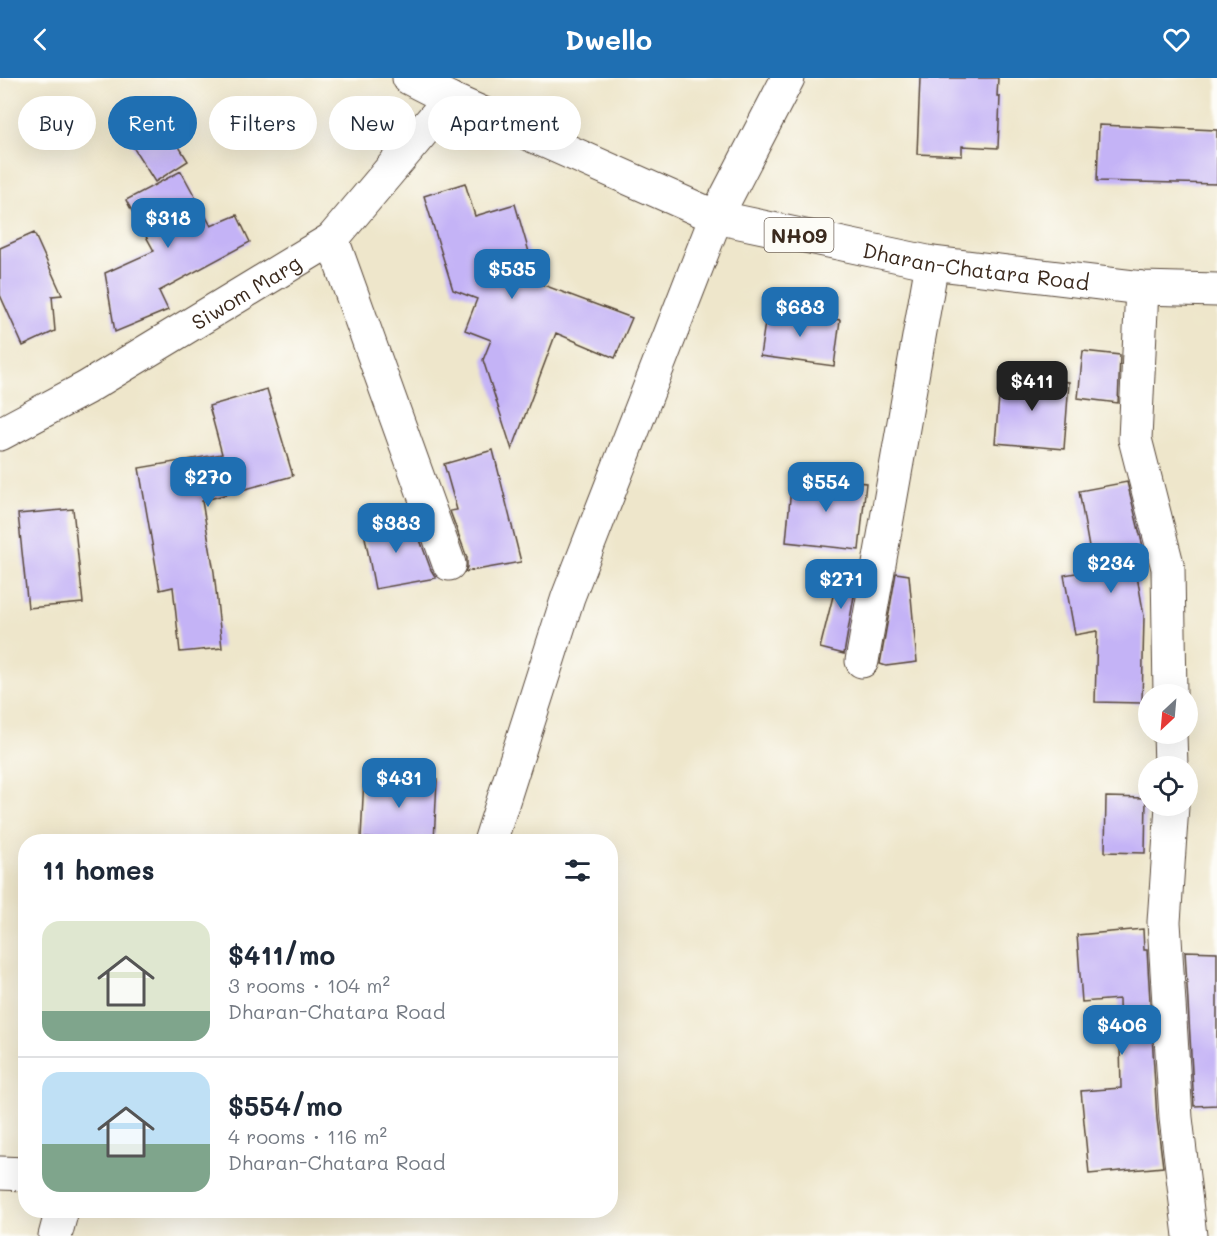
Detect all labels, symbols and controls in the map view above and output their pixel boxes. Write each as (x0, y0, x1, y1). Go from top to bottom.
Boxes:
text: Dwello (565, 22, 652, 57)
icon: back (24, 23, 57, 56)
icon: heart (1160, 23, 1193, 56)
chip: Buy (18, 96, 96, 150)
chip: Rent (108, 96, 197, 150)
chip: Filters (209, 96, 317, 150)
chip: New (329, 96, 416, 150)
chip: Apartment (428, 96, 581, 150)
pin: $318 (132, 198, 204, 249)
text: $318 (145, 204, 191, 230)
road number: NH09 (764, 218, 834, 252)
street label: Dharan-Chatara Road (861, 235, 1091, 295)
street label: Siwom Marg (186, 248, 305, 335)
pin: $535 (476, 249, 548, 300)
text: $535 (488, 255, 536, 281)
pin: $683 (764, 287, 836, 338)
text: $683 (776, 293, 824, 319)
pin: $411 (996, 361, 1068, 412)
text: $411 (1011, 367, 1053, 393)
pin: $270 (172, 457, 244, 508)
pin: $554 (790, 462, 862, 513)
text: $270 (184, 463, 232, 489)
text: $554 (802, 468, 850, 494)
pin: $383 (360, 503, 432, 554)
text: $383 (372, 509, 420, 535)
pin: $234 (1075, 543, 1147, 594)
text: $234 (1087, 549, 1135, 575)
pin: $271 (805, 559, 877, 610)
text: $271 (819, 565, 863, 591)
north arrow (1138, 684, 1198, 744)
map controls (1138, 684, 1198, 816)
button: locate (1138, 756, 1198, 816)
pin: $431 (363, 758, 435, 809)
text: $431 (376, 764, 422, 790)
text: 11 homes (42, 853, 155, 887)
icon: filters (561, 854, 594, 887)
text: $411/mo (228, 938, 335, 972)
icon: home (90, 945, 162, 1017)
text: 3 rooms · 104 m² (228, 972, 390, 998)
text: Dharan-Chatara Road (228, 998, 446, 1024)
pin: $406 (1086, 1005, 1158, 1056)
text: $406 (1097, 1011, 1147, 1037)
text: $554/mo (228, 1089, 343, 1123)
icon: home (90, 1096, 162, 1168)
text: 4 rooms · 116 m² (228, 1123, 387, 1149)
text: Dharan-Chatara Road (228, 1149, 446, 1175)

